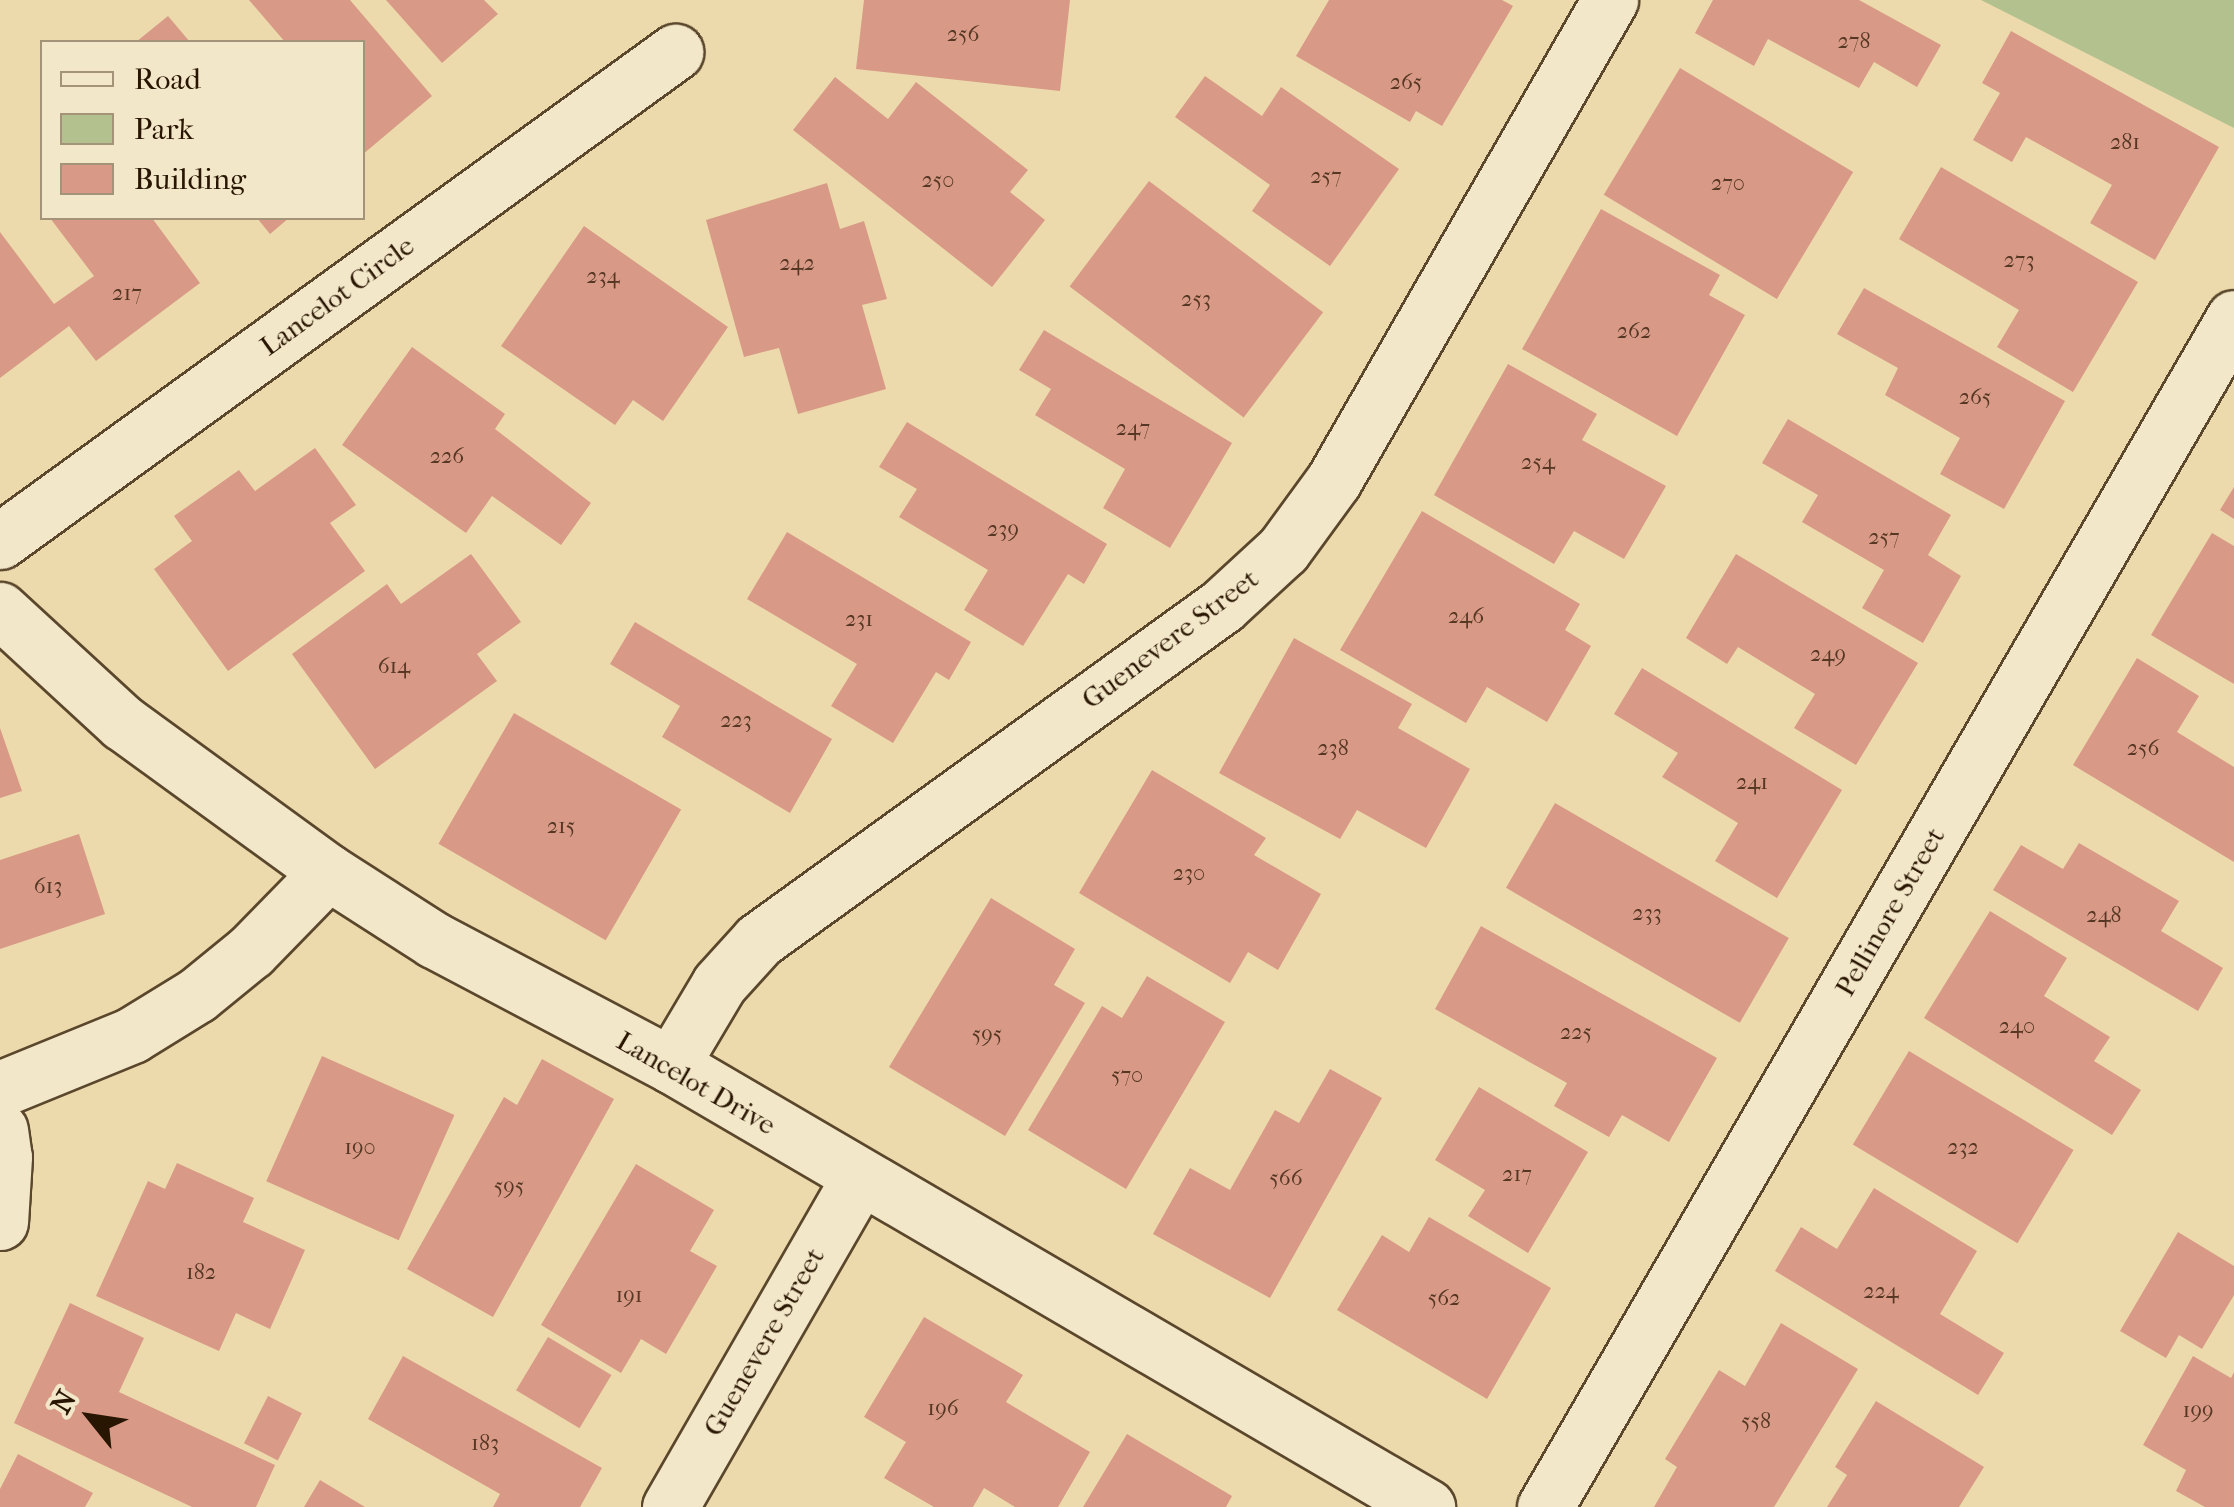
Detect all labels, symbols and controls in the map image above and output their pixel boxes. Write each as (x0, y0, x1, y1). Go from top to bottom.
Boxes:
house number: 256 (947, 22, 979, 48)
house number: 278 (1838, 29, 1870, 55)
legend (40, 40, 365, 220)
text: Road (134, 62, 201, 97)
house number: 265 (1390, 70, 1422, 96)
text: Park (134, 112, 194, 147)
house number: 281 (2110, 130, 2140, 156)
text: Building (134, 162, 246, 197)
house number: 257 (1310, 164, 1342, 190)
house number: 250 (922, 168, 954, 194)
house number: 270 (1711, 171, 1745, 197)
street label: Lancelot Circle (253, 229, 421, 363)
house number: 273 (2004, 248, 2034, 274)
house number: 242 (779, 251, 815, 277)
house number: 234 (586, 264, 620, 290)
house number: 217 (112, 281, 142, 307)
house number: 253 (1181, 287, 1211, 313)
house number: 262 (1617, 319, 1651, 345)
house number: 265 (1959, 385, 1991, 411)
house number: 247 (1116, 416, 1150, 442)
house number: 226 (430, 444, 464, 470)
house number: 254 (1521, 450, 1555, 476)
house number: 239 (987, 517, 1019, 543)
house number: 257 (1868, 525, 1900, 551)
street label: Guenevere Street (1075, 562, 1265, 716)
house number: 246 (1448, 604, 1484, 630)
house number: 231 (845, 607, 873, 633)
house number: 249 (1810, 642, 1846, 668)
house number: 614 (378, 654, 410, 680)
house number: 223 (720, 708, 752, 734)
house number: 238 (1317, 736, 1349, 762)
house number: 256 (2127, 736, 2159, 762)
house number: 241 (1736, 770, 1768, 796)
house number: 215 (547, 814, 575, 840)
street label: Pellinore Street (1828, 822, 1952, 1002)
house number: 230 (1173, 861, 1205, 887)
house number: 613 (34, 874, 62, 900)
house number: 233 (1632, 901, 1662, 927)
house number: 248 (2086, 903, 2122, 929)
house number: 240 (1999, 1014, 2035, 1040)
house number: 225 (1560, 1020, 1592, 1046)
house number: 595 (972, 1022, 1002, 1048)
street label: Lancelot Drive (610, 1024, 782, 1142)
house number: 570 (1111, 1063, 1143, 1089)
house number: 190 (344, 1135, 376, 1161)
house number: 232 (1947, 1135, 1979, 1161)
house number: 217 (1502, 1162, 1532, 1188)
house number: 566 (1269, 1166, 1303, 1192)
house number: 595 (494, 1174, 524, 1200)
street label: Guenevere Street (696, 1242, 832, 1442)
house number: 182 (186, 1260, 216, 1286)
house number: 224 (1863, 1279, 1899, 1305)
house number: 191 (615, 1283, 643, 1309)
house number: 562 (1428, 1286, 1460, 1312)
north arrow (40, 1367, 140, 1467)
text: N (44, 1384, 83, 1419)
house number: 196 (927, 1396, 959, 1422)
house number: 199 (2183, 1398, 2213, 1424)
house number: 558 (1741, 1409, 1771, 1435)
house number: 183 (471, 1431, 499, 1457)

